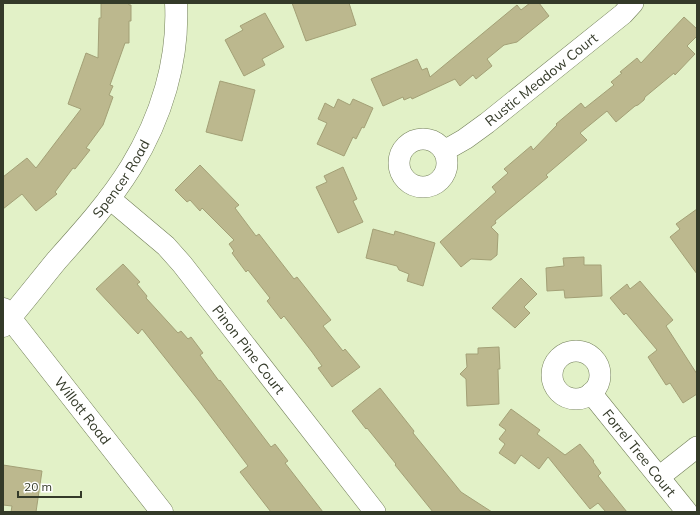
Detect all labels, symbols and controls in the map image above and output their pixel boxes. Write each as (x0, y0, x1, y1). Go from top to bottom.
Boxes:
street label: Rustic Meadow Court (481, 29, 601, 130)
street label: Spencer Road (88, 137, 154, 222)
street label: Pinon Pine Court (208, 301, 289, 398)
street label: Willott Road (50, 373, 115, 448)
street label: Forrel Tree Court (599, 406, 680, 500)
scale bar (18, 473, 81, 499)
text: 20 m (24, 479, 52, 494)

